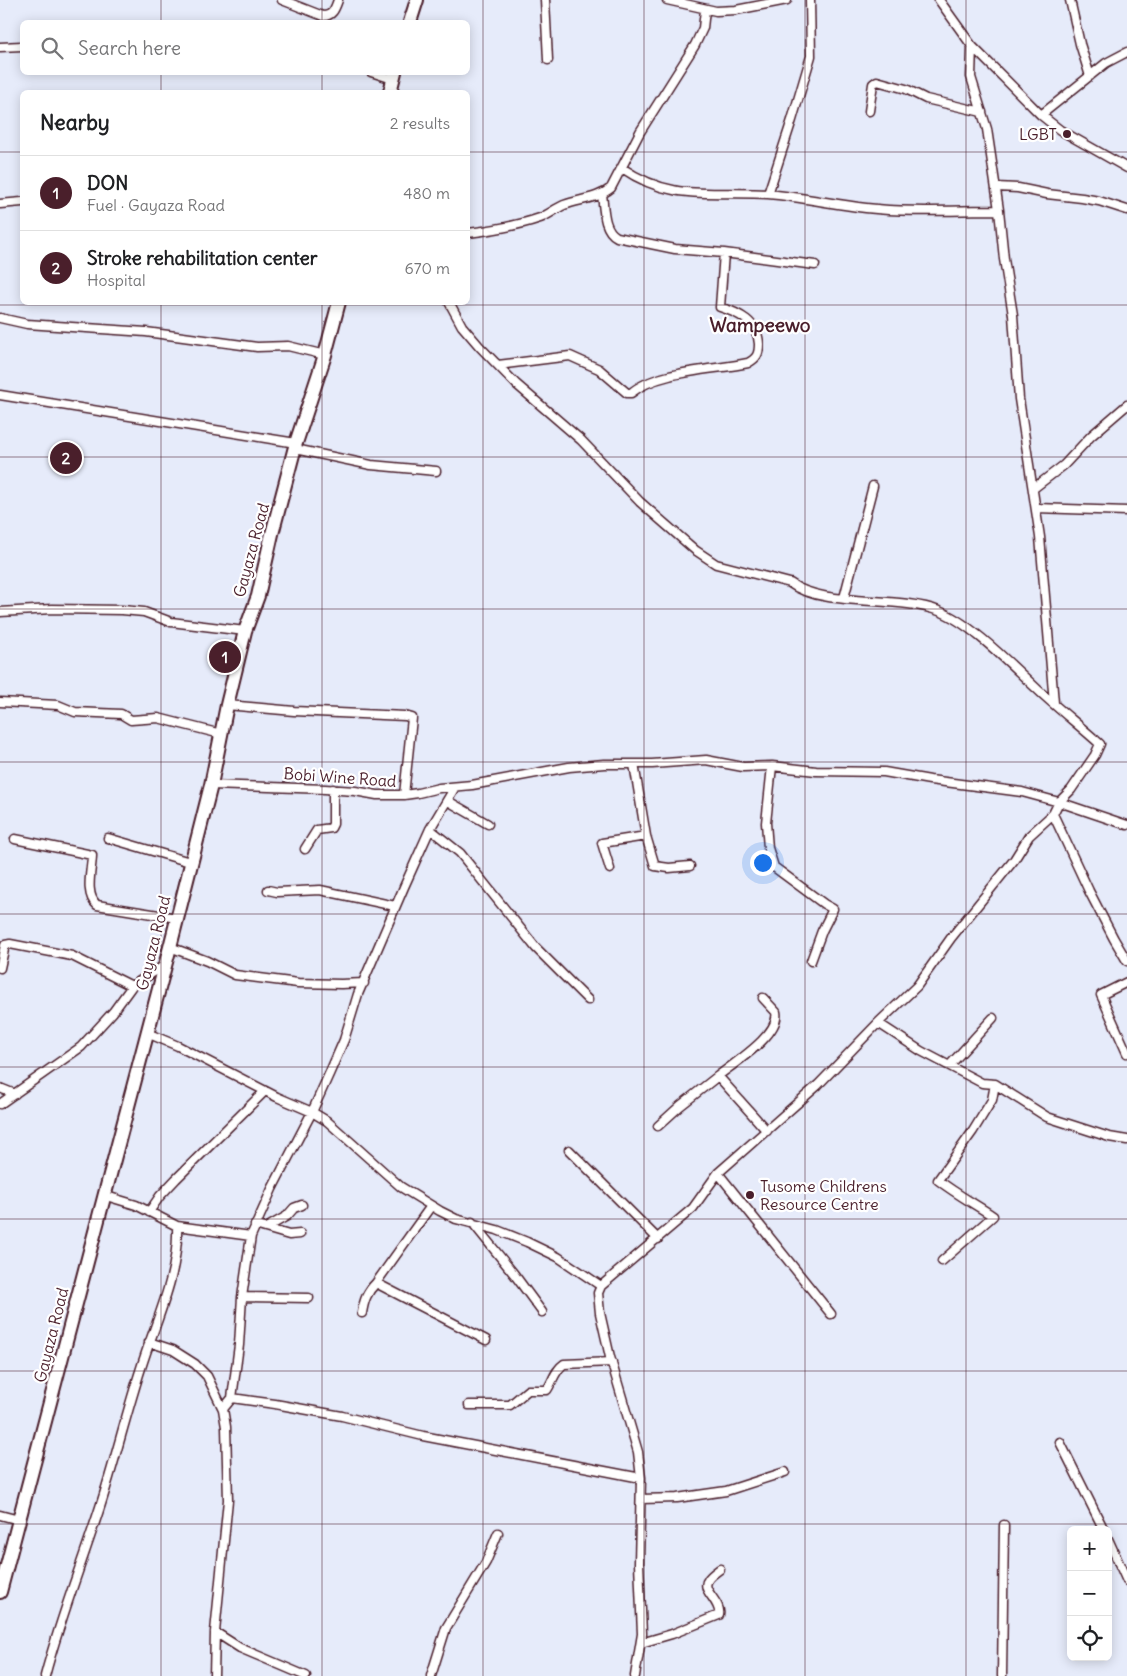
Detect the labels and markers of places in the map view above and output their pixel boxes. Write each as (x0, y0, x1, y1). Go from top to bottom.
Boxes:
place label: LGBT (1019, 124, 1057, 144)
marker: LGBT (1061, 128, 1073, 140)
pin: 2 (50, 439, 82, 477)
pin: 1 (209, 638, 241, 676)
place label: Tusome Childrens Resource Centre (760, 1176, 887, 1214)
marker: Tusome Childrens Resource Centre (744, 1189, 756, 1201)

